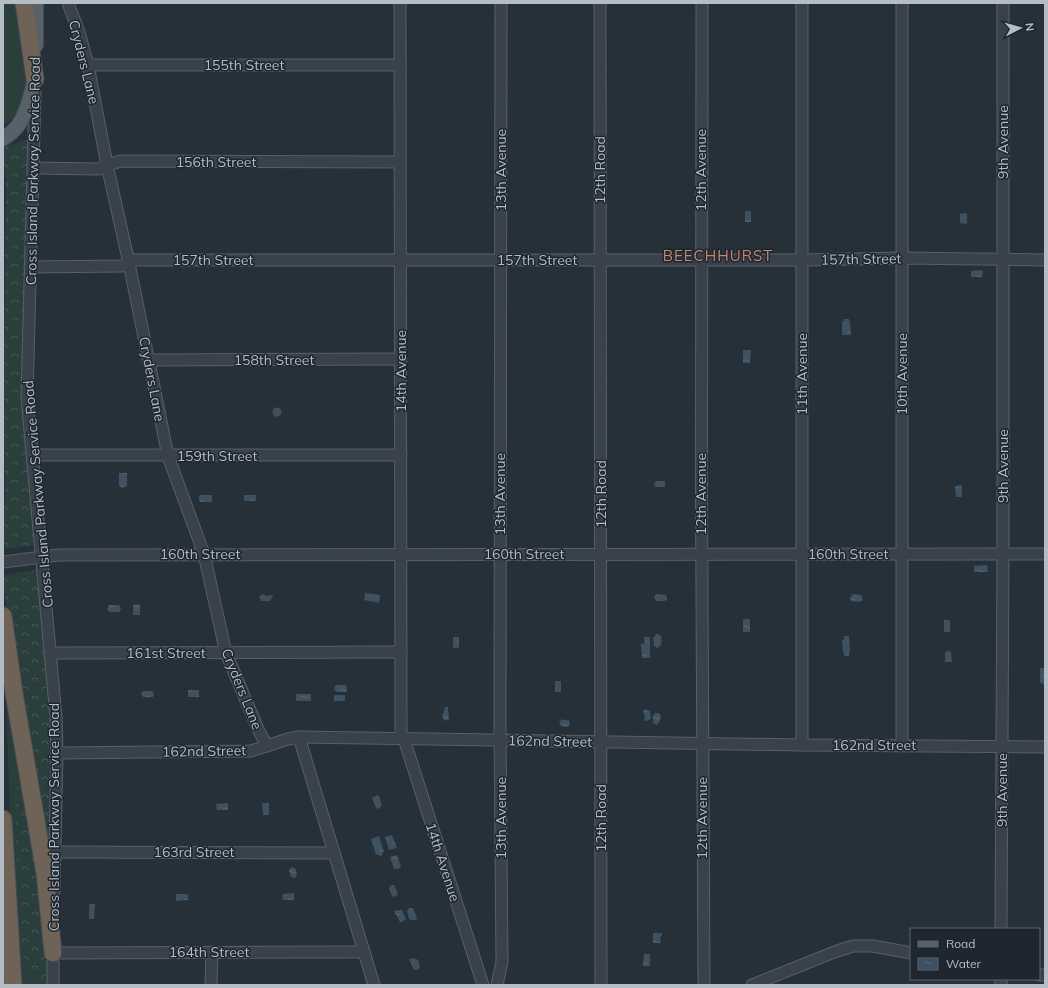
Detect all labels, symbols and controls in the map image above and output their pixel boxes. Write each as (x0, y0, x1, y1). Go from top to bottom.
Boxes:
north arrow (1000, 8, 1040, 48)
street label: Cryders Lane (65, 18, 103, 106)
text: N (1023, 22, 1037, 32)
street label: 155th Street (204, 56, 284, 74)
street label: Cross Island Parkway Service Road (22, 57, 44, 285)
street label: 9th Avenue (994, 105, 1012, 179)
street label: 13th Avenue (492, 129, 510, 211)
street label: 12th Avenue (692, 129, 710, 211)
street label: 12th Road (591, 136, 609, 204)
street label: 156th Street (176, 153, 256, 171)
district label: BEECHHURST (663, 246, 773, 265)
street label: 157th Street (821, 249, 902, 269)
street label: 157th Street (173, 251, 253, 269)
street label: 157th Street (497, 251, 577, 269)
street label: 14th Avenue (392, 330, 410, 412)
street label: 11th Avenue (793, 333, 811, 415)
street label: 10th Avenue (893, 333, 911, 415)
street label: Cryders Lane (135, 335, 169, 423)
street label: 158th Street (234, 351, 314, 369)
street label: Cross Island Parkway Service Road (19, 379, 57, 609)
street label: 9th Avenue (994, 429, 1012, 503)
street label: 159th Street (177, 447, 257, 465)
street label: 13th Avenue (491, 453, 509, 535)
street label: 12th Avenue (692, 453, 710, 535)
street label: 12th Road (592, 460, 610, 528)
street label: 160th Street (160, 545, 240, 563)
street label: 160th Street (484, 545, 564, 563)
street label: 160th Street (808, 545, 888, 563)
street label: 161st Street (126, 644, 206, 662)
street label: Cryders Lane (218, 646, 266, 732)
street label: Cross Island Parkway Service Road (45, 703, 63, 931)
street label: 162nd Street (508, 731, 592, 751)
street label: 162nd Street (832, 736, 916, 754)
street label: 162nd Street (162, 741, 246, 761)
street label: 9th Avenue (993, 753, 1011, 827)
street label: 13th Avenue (492, 777, 510, 859)
street label: 12th Avenue (693, 777, 711, 859)
street label: 12th Road (592, 784, 610, 852)
street label: 14th Avenue (422, 820, 464, 904)
street label: 163rd Street (154, 843, 235, 861)
legend (910, 928, 1040, 980)
text: Road (946, 936, 975, 951)
street label: 164th Street (169, 943, 249, 961)
text: Water (946, 956, 982, 971)

